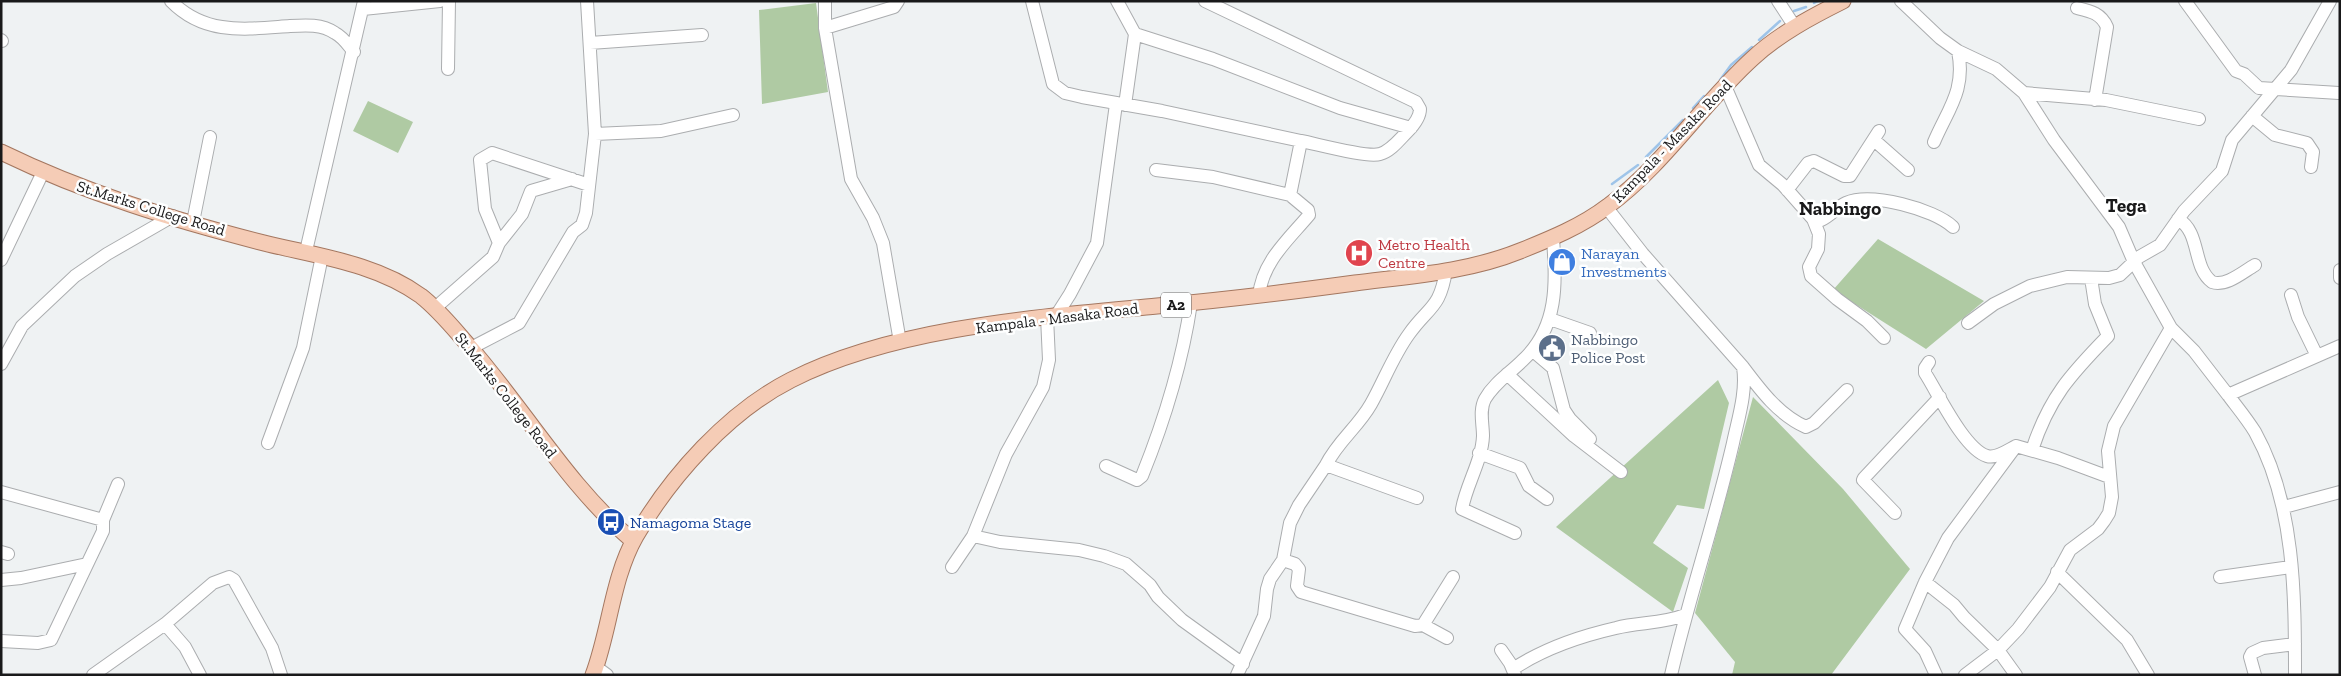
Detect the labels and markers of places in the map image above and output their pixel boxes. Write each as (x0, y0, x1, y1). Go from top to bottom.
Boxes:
place label: Metro Health Centre (1378, 235, 1470, 272)
hospital icon: Metro Health Centre (1344, 238, 1374, 268)
place label: Narayan Investments (1581, 244, 1667, 281)
shop icon: Narayan Investments (1547, 247, 1577, 277)
place label: Nabbingo Police Post (1571, 330, 1645, 367)
public building icon: Nabbingo Police Post (1537, 333, 1567, 363)
bus stop icon: Namagoma Stage (596, 507, 626, 537)
place label: Namagoma Stage (630, 513, 751, 532)

